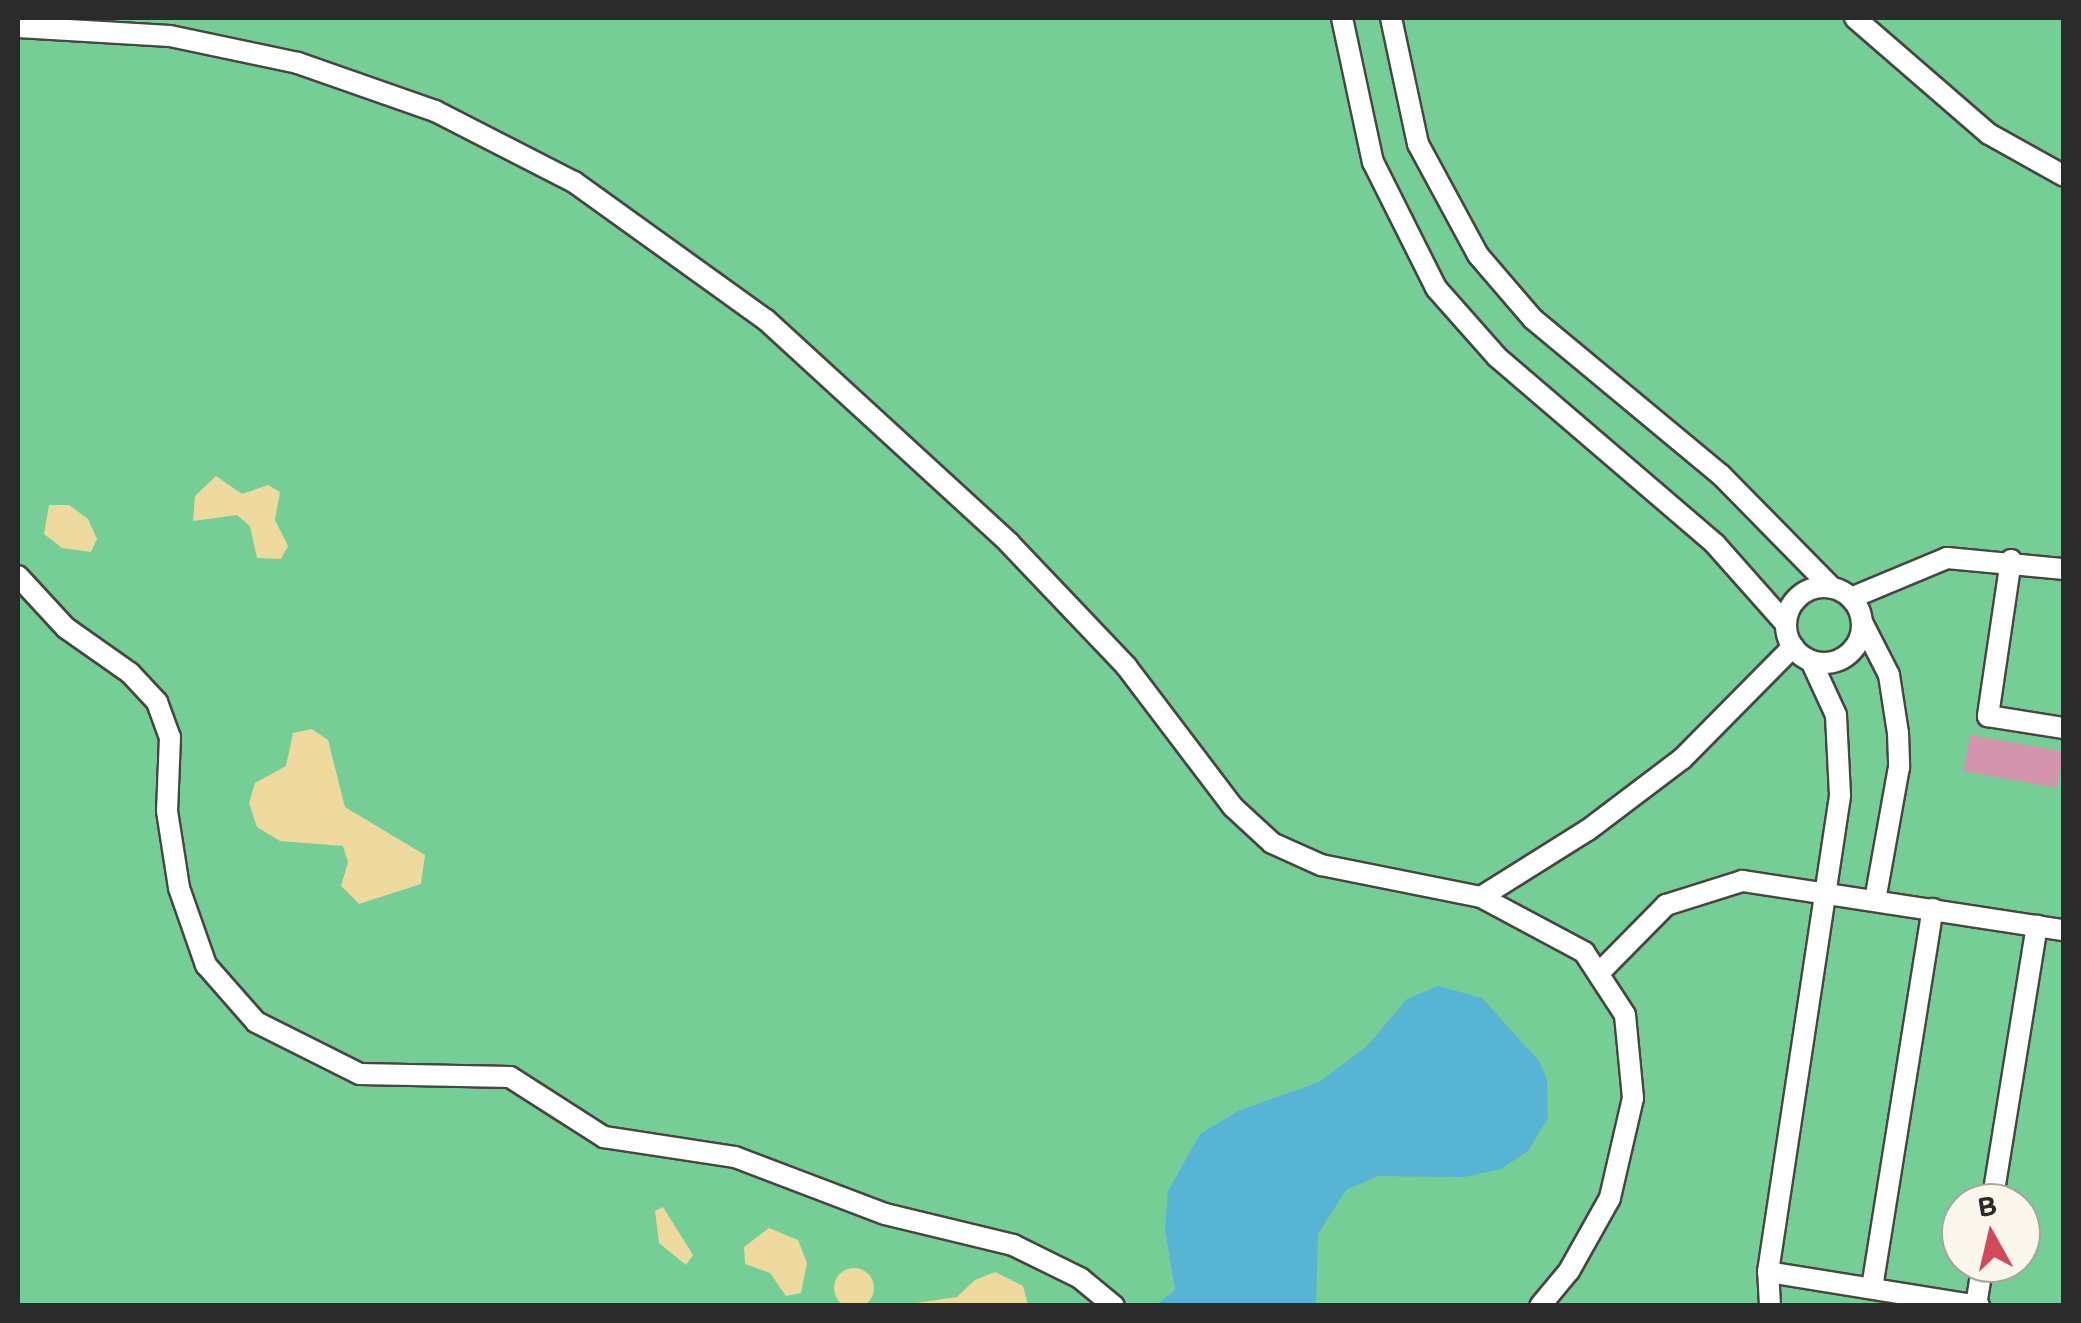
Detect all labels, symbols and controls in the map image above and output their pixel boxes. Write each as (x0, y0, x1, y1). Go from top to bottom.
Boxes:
north arrow (1941, 1183, 2041, 1283)
text: B (1976, 1187, 1998, 1223)

